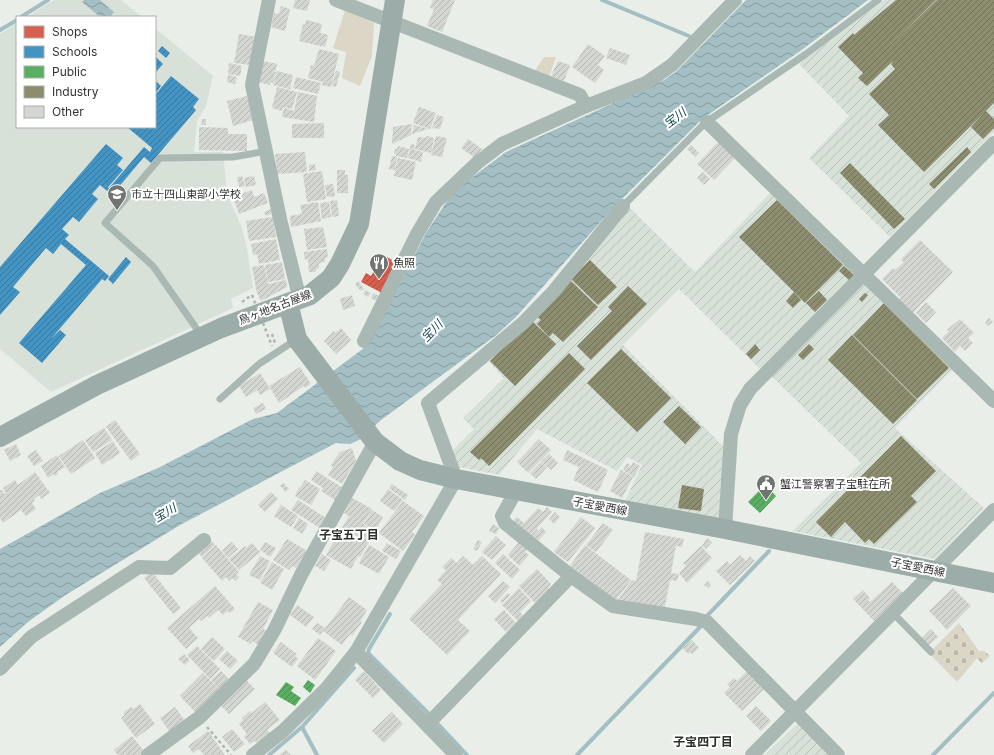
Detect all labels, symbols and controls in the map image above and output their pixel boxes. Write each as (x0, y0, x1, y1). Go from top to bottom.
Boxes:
legend (16, 16, 156, 128)
text: Shops (52, 24, 88, 39)
text: Schools (52, 44, 97, 59)
text: Public (52, 64, 87, 79)
text: Industry (52, 84, 99, 99)
water label: 宝川 (661, 103, 690, 131)
text: Other (52, 104, 84, 119)
school or university icon: 市立十四山東部小学校 (106, 183, 128, 211)
place label: 市立十四山東部小学校 (131, 187, 241, 201)
restaurant icon: 魚照 (368, 252, 390, 280)
place label: 魚照 (393, 256, 415, 270)
street label: 鳥ヶ地名古屋線 (237, 287, 313, 327)
water label: 宝川 (418, 315, 447, 345)
public building icon: 蟹江警察署子宝駐在所 (755, 473, 777, 501)
place label: 蟹江警察署子宝駐在所 (780, 477, 891, 491)
street label: 子宝愛西線 (572, 494, 628, 518)
water label: 宝川 (151, 499, 181, 525)
district label: 子宝五丁目 (319, 527, 379, 542)
street label: 子宝愛西線 (890, 554, 946, 580)
district label: 子宝四丁目 (673, 734, 733, 749)

